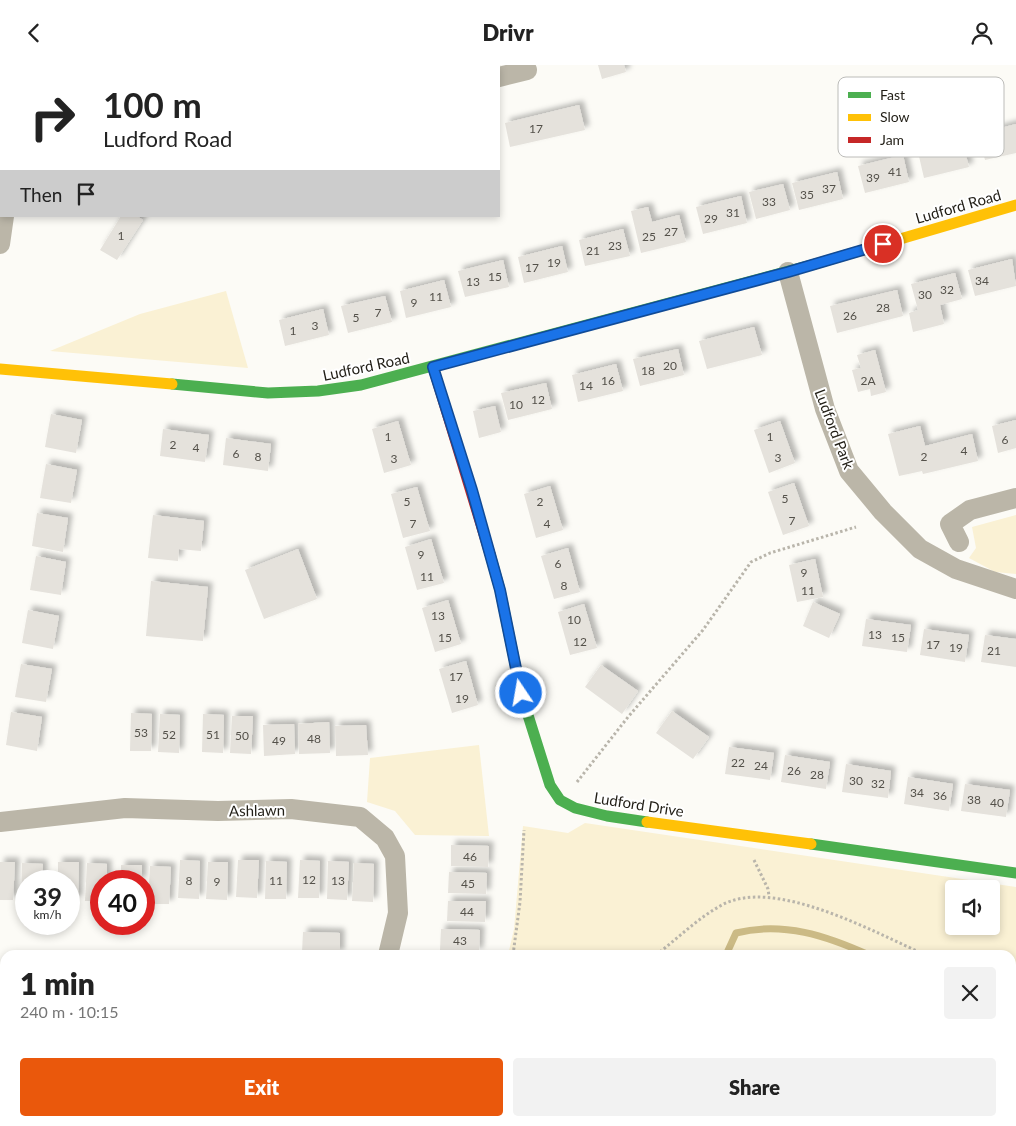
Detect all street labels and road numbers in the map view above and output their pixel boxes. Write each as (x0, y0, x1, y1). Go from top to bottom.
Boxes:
street label: Ludford Road (913, 185, 1003, 227)
street label: Ludford Road (321, 348, 411, 384)
street label: Ludford Park (811, 386, 859, 472)
street label: Ludford Drive (593, 788, 685, 820)
street label: Ashlawn (229, 801, 285, 819)

